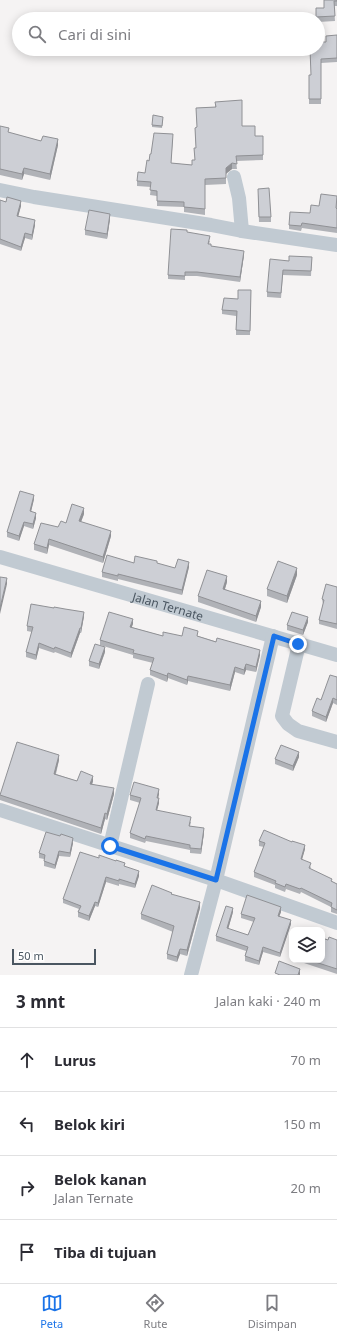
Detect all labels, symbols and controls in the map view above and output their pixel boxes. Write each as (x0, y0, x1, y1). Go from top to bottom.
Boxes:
search box (12, 12, 325, 56)
icon: search (26, 23, 48, 45)
text: Cari di sini (58, 24, 131, 44)
street label: Jalan Ternate (130, 587, 206, 624)
route end (289, 635, 307, 653)
route start (101, 837, 119, 855)
map controls (289, 927, 325, 963)
button: layers (289, 927, 325, 963)
scale bar (12, 947, 96, 966)
text: 50 m (18, 948, 44, 963)
text: 3 mnt (16, 990, 65, 1013)
text: Jalan kaki · 240 m (215, 992, 321, 1010)
icon: ahead (16, 1049, 38, 1071)
text: Lurus (54, 1050, 96, 1070)
text: 70 m (291, 1051, 321, 1069)
icon: left (16, 1113, 38, 1135)
text: Belok kiri (54, 1114, 125, 1134)
text: 150 m (283, 1115, 321, 1133)
text: Belok kanan (54, 1169, 147, 1189)
icon: right (16, 1177, 38, 1199)
text: 20 m (291, 1179, 321, 1197)
text: Jalan Ternate (54, 1189, 133, 1207)
icon: arrive (16, 1241, 38, 1263)
text: Tiba di tujuan (54, 1242, 157, 1262)
tab: Peta (40, 1292, 63, 1331)
tab: Rute (144, 1292, 167, 1331)
tab: Disimpan (248, 1292, 297, 1331)

